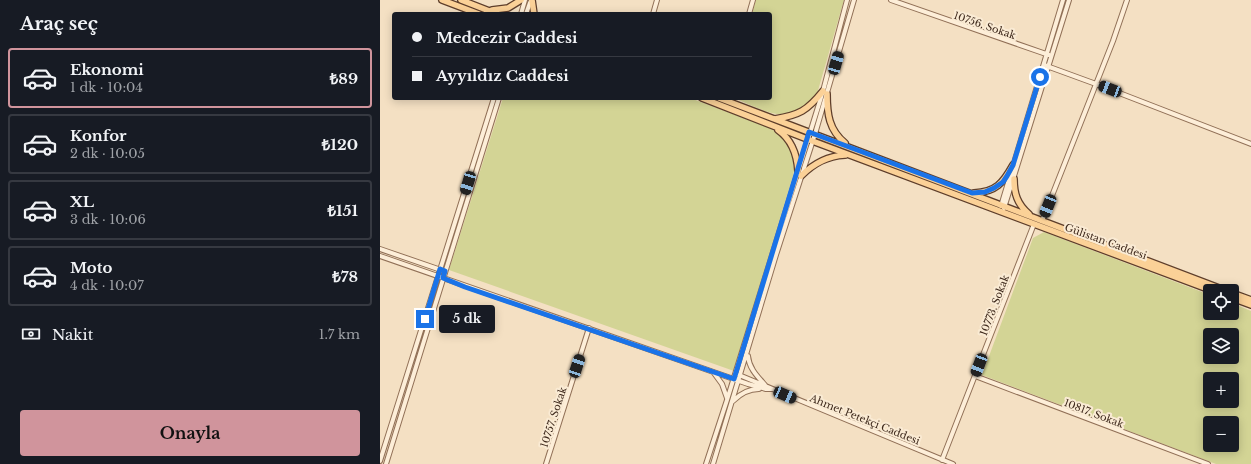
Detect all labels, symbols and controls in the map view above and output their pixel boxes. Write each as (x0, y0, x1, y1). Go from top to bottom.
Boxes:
street label: 10756. Sokak (952, 9, 1018, 42)
text: Araç seç (20, 13, 98, 35)
text: Medcezir Caddesi (436, 28, 577, 47)
car (827, 50, 845, 76)
icon: car (22, 60, 58, 96)
text: Ekonomi (70, 60, 144, 79)
text: Ayyıldız Caddesi (436, 66, 569, 85)
route start (1031, 68, 1049, 86)
text: ₺89 (330, 69, 358, 88)
text: 1 dk · 10:04 (70, 79, 143, 96)
car (1097, 79, 1123, 99)
icon: car (22, 126, 58, 162)
text: Konfor (70, 126, 127, 145)
text: ₺120 (322, 135, 358, 154)
text: 2 dk · 10:05 (70, 145, 145, 162)
car (459, 170, 477, 196)
icon: car (22, 192, 58, 228)
text: XL (70, 192, 94, 211)
car (1038, 193, 1058, 219)
text: ₺151 (327, 201, 358, 220)
text: 3 dk · 10:06 (70, 211, 146, 228)
street label: Gülistan Caddesi (1063, 221, 1149, 263)
icon: car (22, 258, 58, 294)
text: Moto (70, 258, 112, 277)
text: ₺78 (332, 267, 358, 286)
street label: 10773. Sokak (977, 272, 1012, 337)
text: 4 dk · 10:07 (70, 277, 144, 294)
map controls (1203, 284, 1239, 452)
button: locate (1203, 284, 1239, 320)
callout: 5 dk (439, 305, 495, 333)
route end (416, 310, 434, 328)
text: 5 dk (453, 310, 481, 327)
icon: cash (20, 323, 42, 345)
text: Nakit (52, 325, 93, 344)
text: 1.7 km (319, 326, 360, 343)
button: layers (1203, 328, 1239, 364)
car (969, 352, 989, 378)
car (568, 353, 586, 379)
button: + (1203, 372, 1239, 408)
street label: 10757. Sokak (538, 384, 570, 449)
car (772, 385, 798, 405)
street label: Ahmet Petekçi Caddesi (807, 391, 922, 448)
street label: 10817. Sokak (1062, 396, 1126, 431)
button: Onayla (20, 410, 360, 456)
button: − (1203, 416, 1239, 452)

